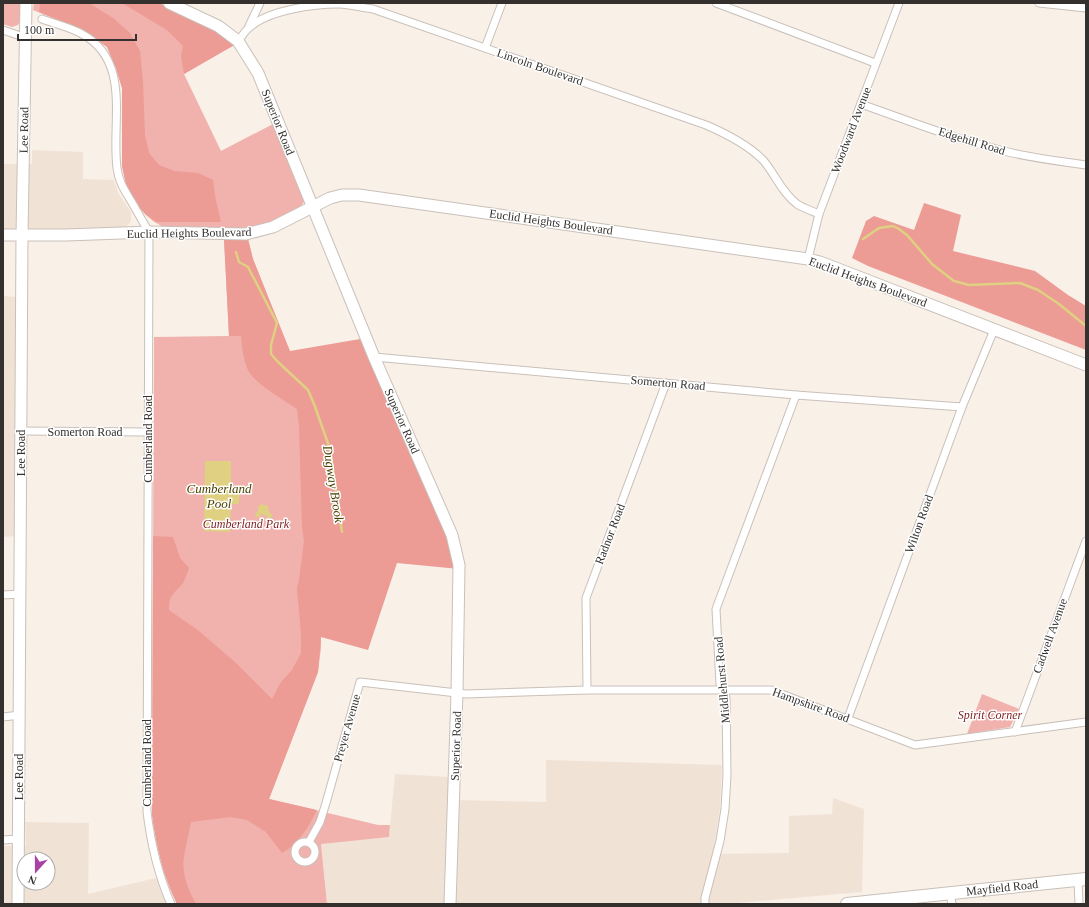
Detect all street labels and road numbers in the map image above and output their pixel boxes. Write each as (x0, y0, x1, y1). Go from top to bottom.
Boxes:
street label: Lincoln Boulevard (495, 46, 585, 88)
street label: Woodward Avenue (828, 85, 874, 175)
street label: Superior Road (258, 87, 298, 157)
street label: Lee Road (17, 107, 31, 153)
street label: Edgehill Road (937, 124, 1007, 158)
street label: Euclid Heights Boulevard (488, 206, 614, 238)
street label: Euclid Heights Boulevard (127, 225, 251, 241)
street label: Euclid Heights Boulevard (807, 254, 929, 310)
street label: Somerton Road (630, 373, 706, 393)
street label: Superior Road (381, 386, 423, 456)
street label: Cumberland Road (141, 395, 155, 483)
street label: Somerton Road (48, 425, 123, 439)
street label: Lee Road (14, 430, 28, 476)
street label: Wilton Road (902, 493, 936, 555)
street label: Radnor Road (592, 502, 628, 566)
street label: Cadwell Avenue (1030, 597, 1070, 675)
street label: Middlehurst Road (711, 636, 733, 724)
street label: Hampshire Road (771, 685, 851, 725)
street label: Preyer Avenue (331, 692, 363, 764)
street label: Superior Road (448, 711, 464, 781)
street label: Cumberland Road (140, 719, 154, 807)
street label: Lee Road (12, 754, 26, 800)
street label: Mayfield Road (965, 877, 1039, 898)

